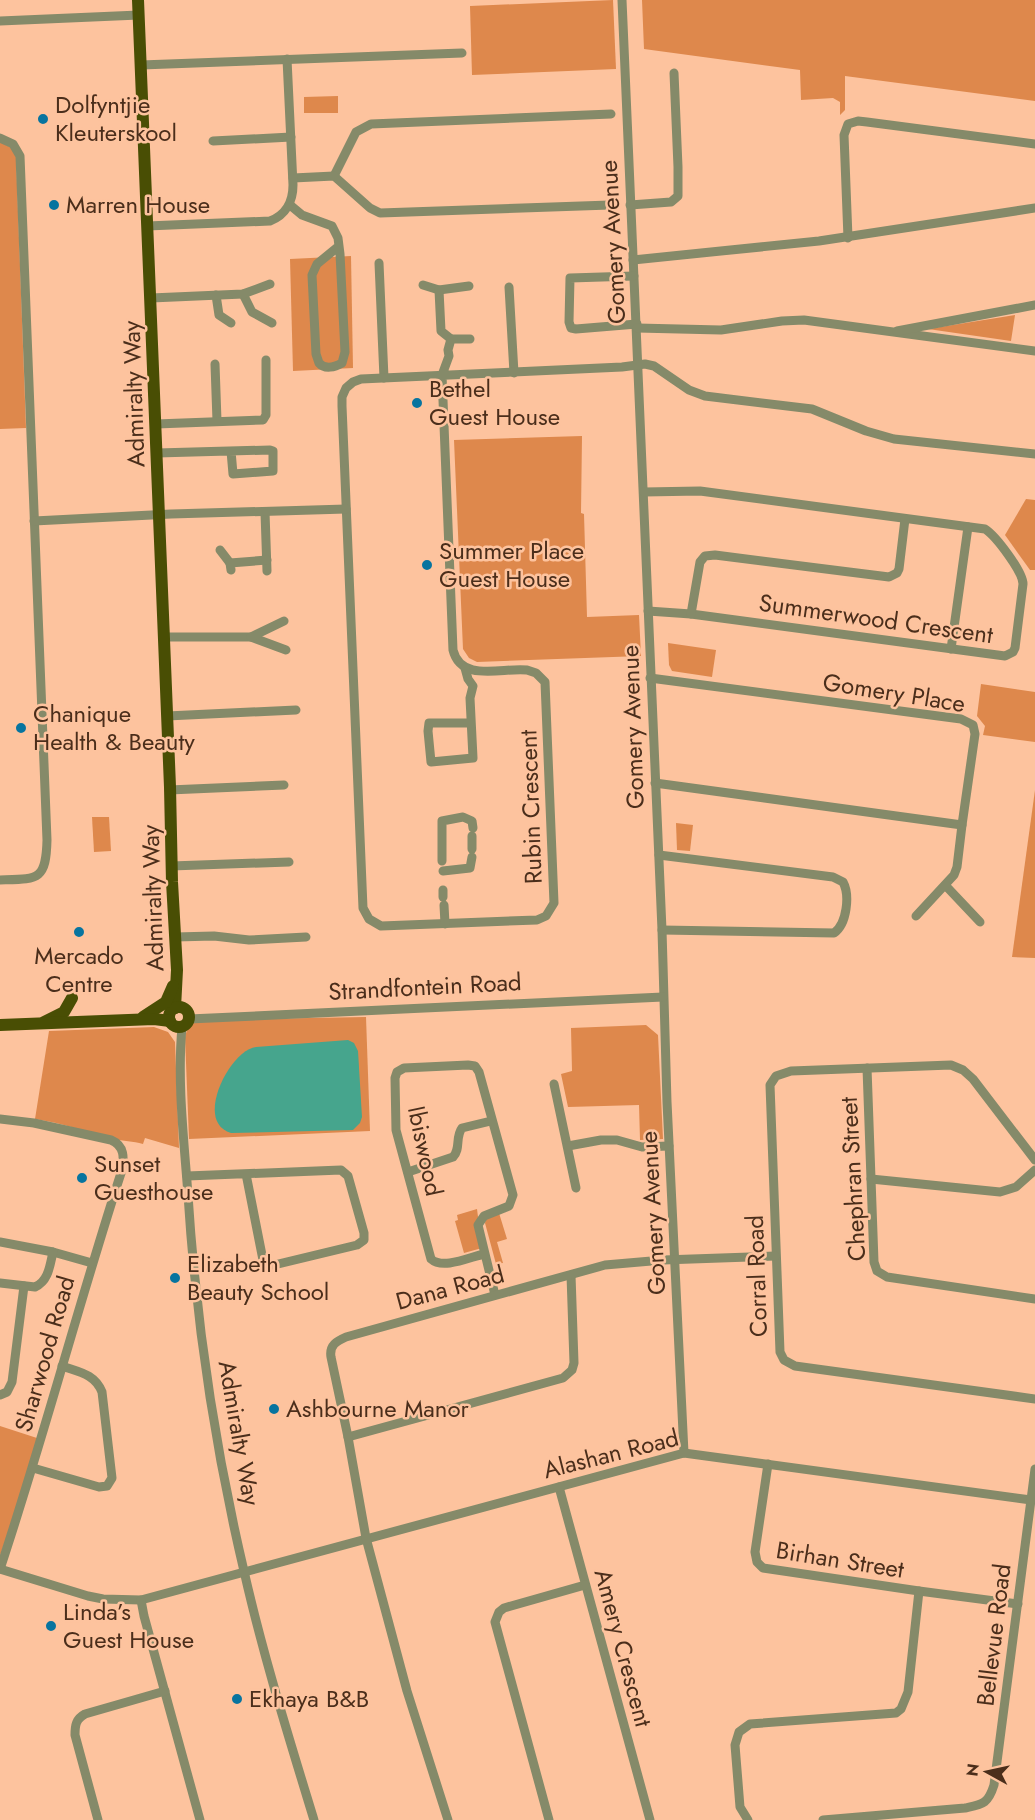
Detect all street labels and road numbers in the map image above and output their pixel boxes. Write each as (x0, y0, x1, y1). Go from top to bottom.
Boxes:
street label: Gomery Avenue (591, 159, 634, 325)
street label: Admiralty Way (113, 320, 154, 468)
street label: Summerwood Crescent (757, 585, 996, 652)
street label: Gomery Avenue (612, 644, 653, 810)
street label: Gomery Place (820, 664, 968, 721)
street label: Rubin Crescent (510, 729, 551, 885)
street label: Admiralty Way (132, 824, 173, 972)
street label: Strandfontein Road (327, 964, 522, 1009)
street label: Chephran Street (831, 1096, 874, 1262)
street label: Ibiswood (399, 1103, 452, 1199)
street label: Gomery Avenue (631, 1130, 674, 1296)
street label: Corral Road (737, 1214, 776, 1338)
street label: Dana Road (392, 1256, 508, 1319)
street label: Sharwood Road (5, 1272, 84, 1436)
street label: Admiralty Way (210, 1358, 270, 1509)
street label: Alashan Road (540, 1420, 682, 1487)
street label: Birhan Street (774, 1532, 907, 1587)
street label: Bellevue Road (967, 1562, 1020, 1708)
street label: Amery Crescent (586, 1565, 661, 1731)

